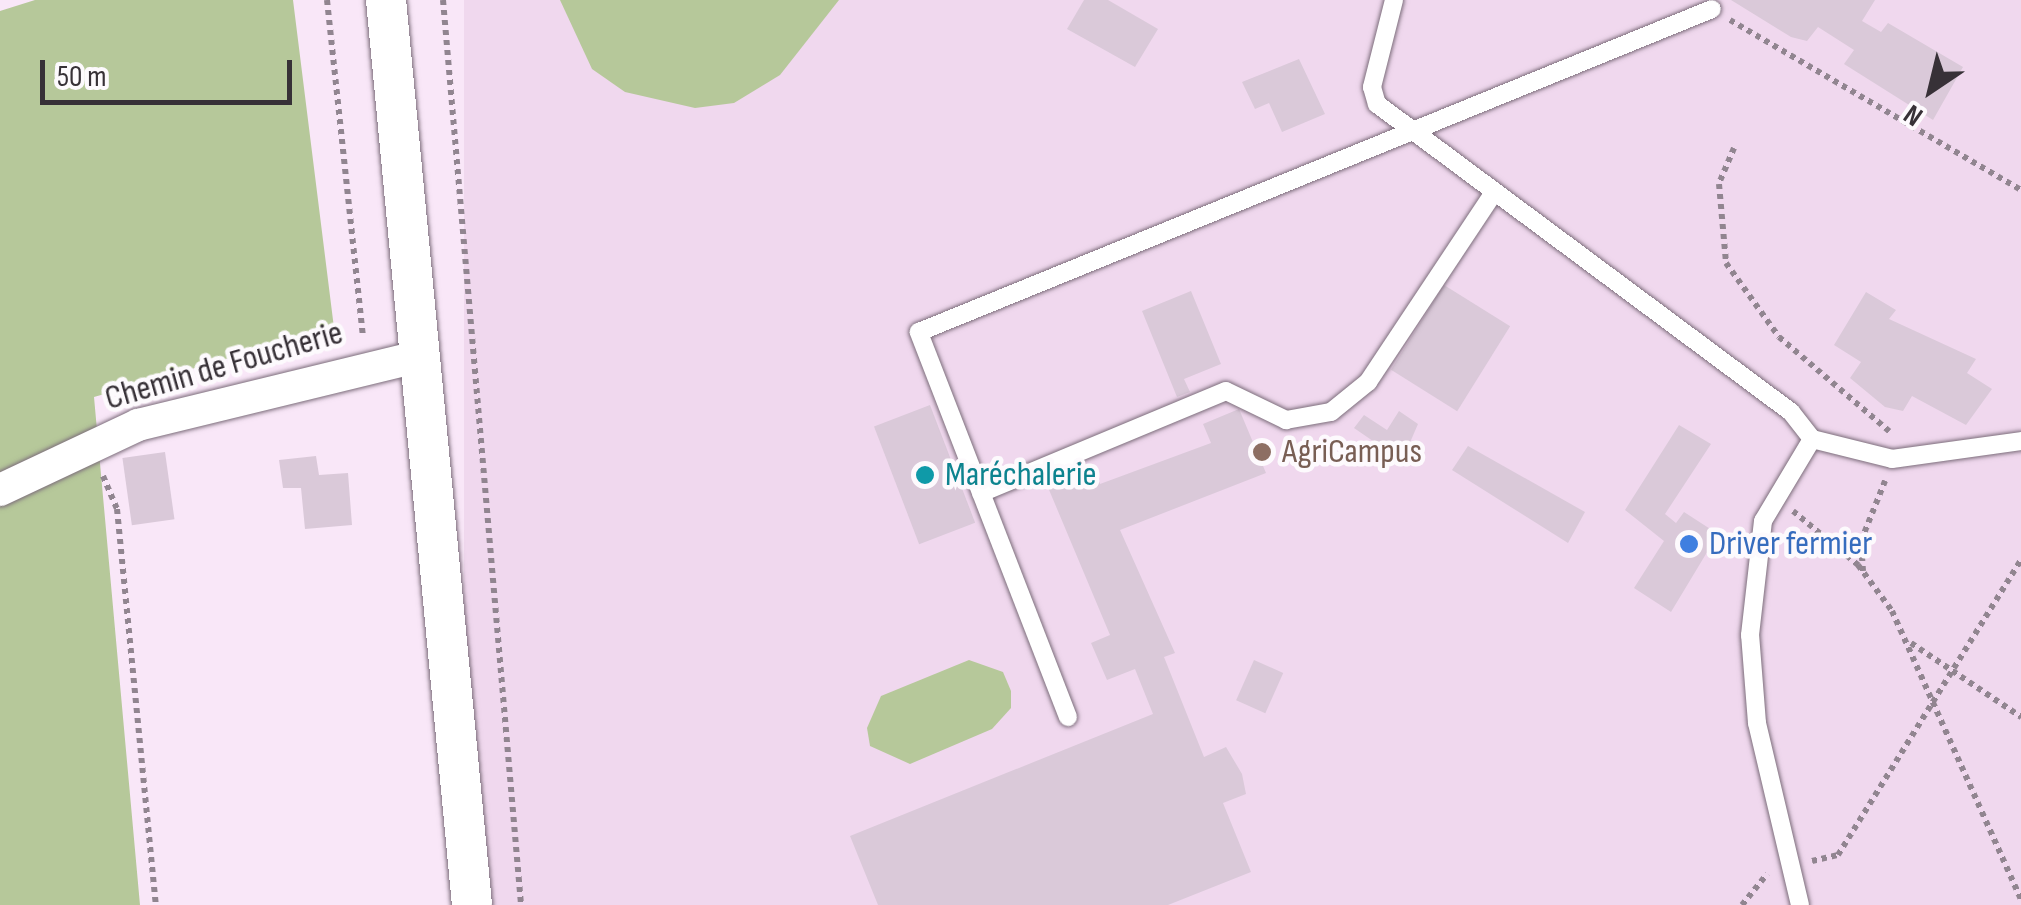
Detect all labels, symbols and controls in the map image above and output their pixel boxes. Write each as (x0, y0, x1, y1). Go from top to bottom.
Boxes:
scale bar (45, 40, 298, 102)
north arrow (1881, 40, 1981, 140)
text: 50 m (57, 59, 106, 95)
text: N (1898, 97, 1929, 133)
street label: Chemin de Foucherie (100, 312, 348, 420)
place label: AgriCampus (1282, 431, 1422, 473)
marker: AgriCampus (1251, 441, 1273, 463)
place label: Maréchalerie (945, 454, 1096, 496)
marker: Maréchalerie (914, 464, 936, 486)
place label: Driver fermier (1709, 523, 1872, 565)
marker: Driver fermier (1678, 533, 1700, 555)

